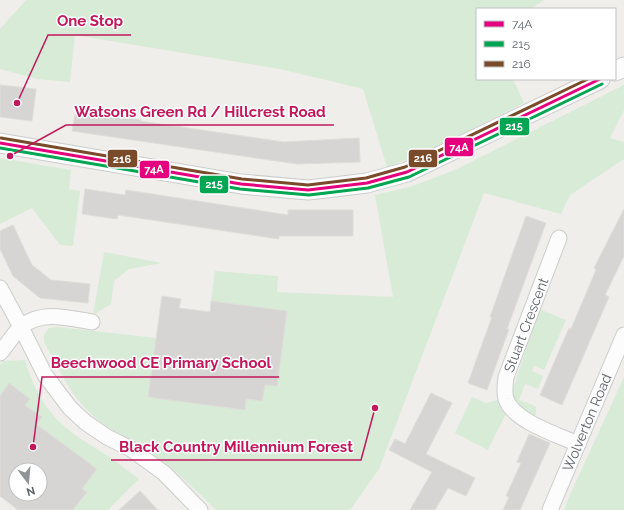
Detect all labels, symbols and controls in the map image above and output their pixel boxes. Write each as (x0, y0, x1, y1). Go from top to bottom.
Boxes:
callout: One Stop (48, 8, 131, 35)
legend (476, 8, 616, 80)
text: One Stop (57, 12, 124, 30)
text: 74A (512, 17, 532, 31)
text: 215 (512, 37, 530, 51)
text: 216 (512, 57, 531, 71)
callout: Watsons Green Rd / Hillcrest Road (66, 98, 334, 125)
text: Watsons Green Rd / Hillcrest Road (74, 103, 326, 121)
line badge: 215 (499, 117, 530, 136)
text: 215 (505, 120, 523, 133)
line badge: 74A (444, 137, 474, 157)
text: 74A (449, 141, 469, 154)
line badge: 216 (107, 149, 138, 168)
line badge: 216 (408, 149, 438, 168)
text: 216 (414, 152, 432, 165)
text: 216 (113, 153, 131, 166)
line badge: 74A (139, 160, 170, 179)
text: 74A (144, 163, 164, 176)
line badge: 215 (199, 175, 229, 194)
text: 215 (205, 178, 223, 191)
street label: Stuart Crescent (501, 275, 552, 375)
callout: Beechwood CE Primary School (42, 350, 279, 377)
text: Beechwood CE Primary School (51, 354, 272, 372)
street label: Wolverton Road (559, 371, 615, 474)
callout: Black Country Millennium Forest (111, 433, 361, 460)
text: Black Country Millennium Forest (119, 438, 353, 456)
north arrow (8, 462, 48, 502)
text: N (25, 484, 36, 499)

